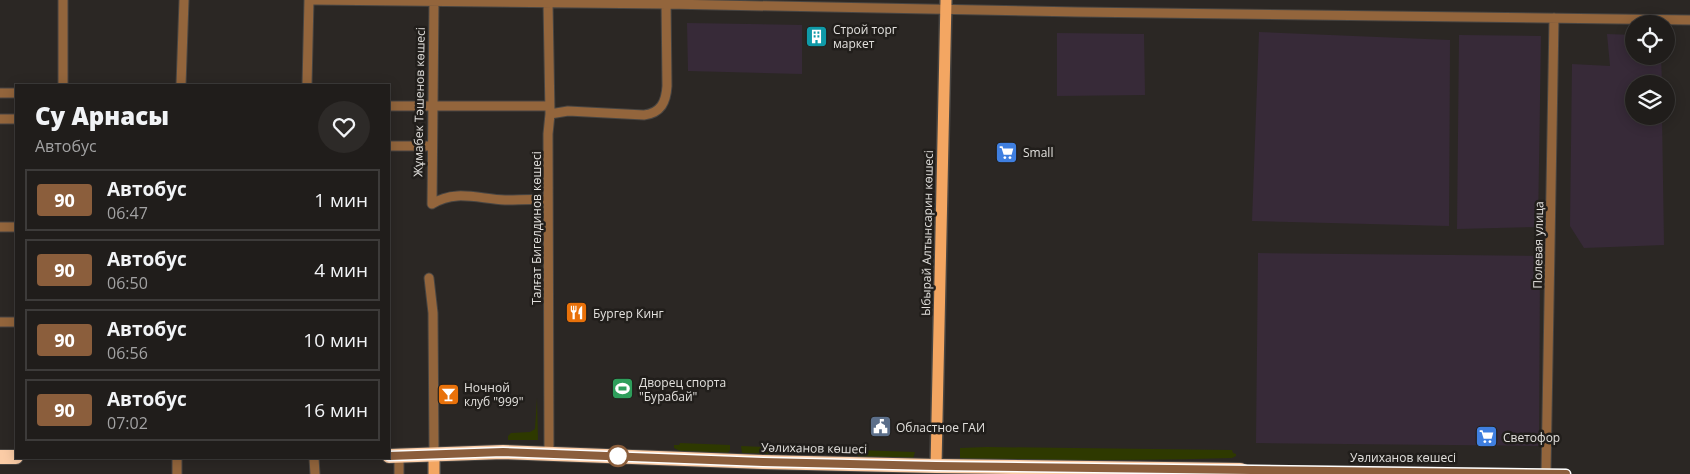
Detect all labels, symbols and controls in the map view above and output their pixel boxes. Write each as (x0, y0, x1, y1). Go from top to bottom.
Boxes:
map controls (1625, 15, 1675, 125)
button: locate (1625, 15, 1675, 65)
place label: Строй торг маркет (833, 21, 897, 52)
building icon: Строй торг маркет (805, 24, 829, 48)
street label: Жұмабек Тәшенов көшесі (409, 27, 429, 177)
button: layers (1625, 75, 1675, 125)
text: Су Арнасы (35, 99, 169, 132)
button: heart (318, 101, 370, 153)
text: Автобус (35, 135, 97, 157)
supermarket icon: Small (995, 140, 1019, 164)
place label: Small (1023, 144, 1053, 161)
street label: Ыбырай Алтынсарин көшесі (917, 150, 937, 316)
street label: Талғат Бигелдинов көшесі (528, 151, 545, 305)
text: Автобус (107, 176, 187, 202)
text: 1 мин (314, 187, 368, 213)
text: 90 (54, 188, 75, 212)
street label: Полевая улица (1529, 201, 1547, 289)
text: 06:47 (107, 202, 148, 224)
text: Автобус (107, 246, 187, 272)
text: 4 мин (314, 257, 368, 283)
text: 90 (54, 258, 75, 282)
text: 06:50 (107, 272, 148, 294)
restaurant icon: Бургер Кинг (565, 301, 589, 325)
place label: Бургер Кинг (593, 305, 664, 322)
text: Автобус (107, 316, 187, 342)
text: 10 мин (303, 327, 368, 353)
text: 90 (54, 328, 75, 352)
text: 06:56 (107, 342, 148, 364)
place label: Дворец спорта "Бурабай" (639, 374, 726, 405)
sports icon: Дворец спорта "Бурабай" (611, 377, 635, 401)
place label: Ночной клуб "999" (464, 379, 523, 410)
bar icon: Ночной клуб "999" (436, 382, 460, 406)
text: Автобус (107, 386, 187, 412)
text: 16 мин (303, 397, 368, 423)
text: 90 (54, 398, 75, 422)
text: 07:02 (107, 412, 148, 434)
public building icon: Областное ГАИ (868, 415, 892, 439)
place label: Областное ГАИ (896, 419, 985, 436)
supermarket icon: Светофор (1475, 425, 1499, 449)
place label: Светофор (1503, 429, 1560, 446)
street label: Уәлиханов көшесі (761, 439, 867, 457)
unlabelled marker (607, 445, 629, 467)
street label: Уәлиханов көшесі (1350, 449, 1456, 466)

